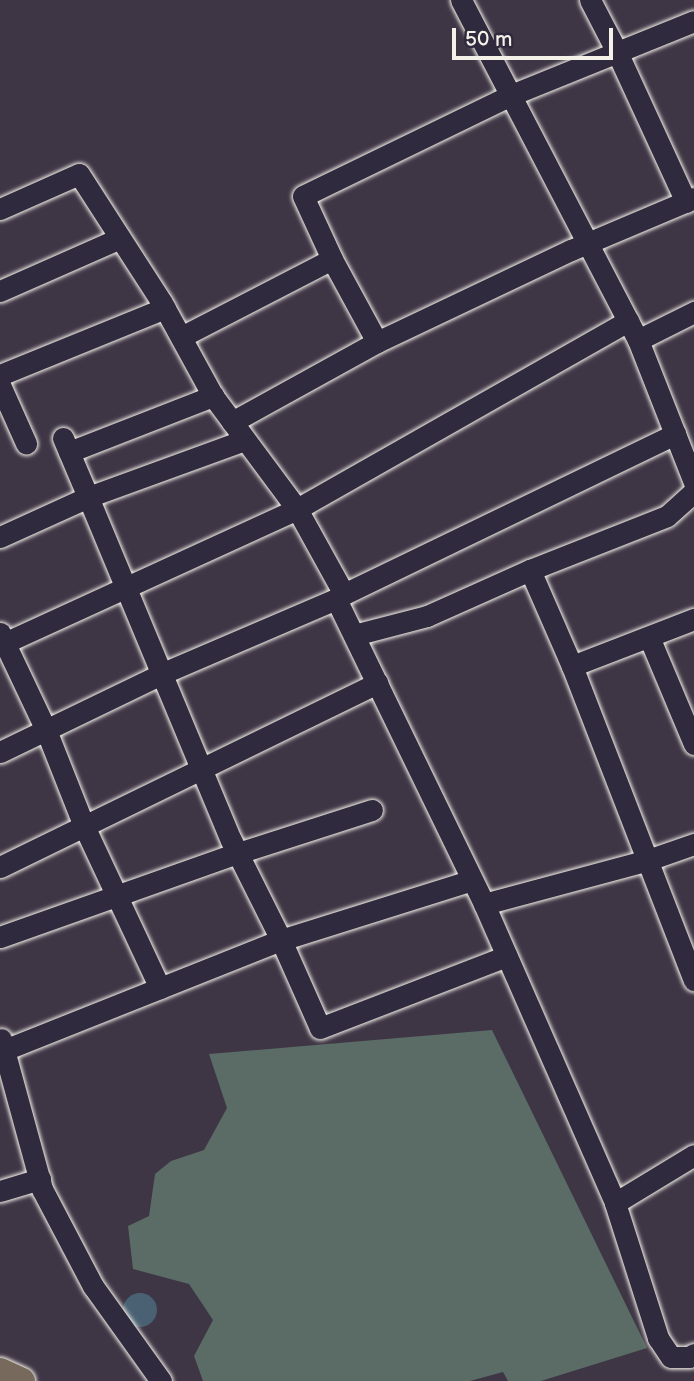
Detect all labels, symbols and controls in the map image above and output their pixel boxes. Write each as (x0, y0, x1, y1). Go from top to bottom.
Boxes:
scale bar (456, 14, 617, 58)
text: 50 m (465, 27, 512, 52)

